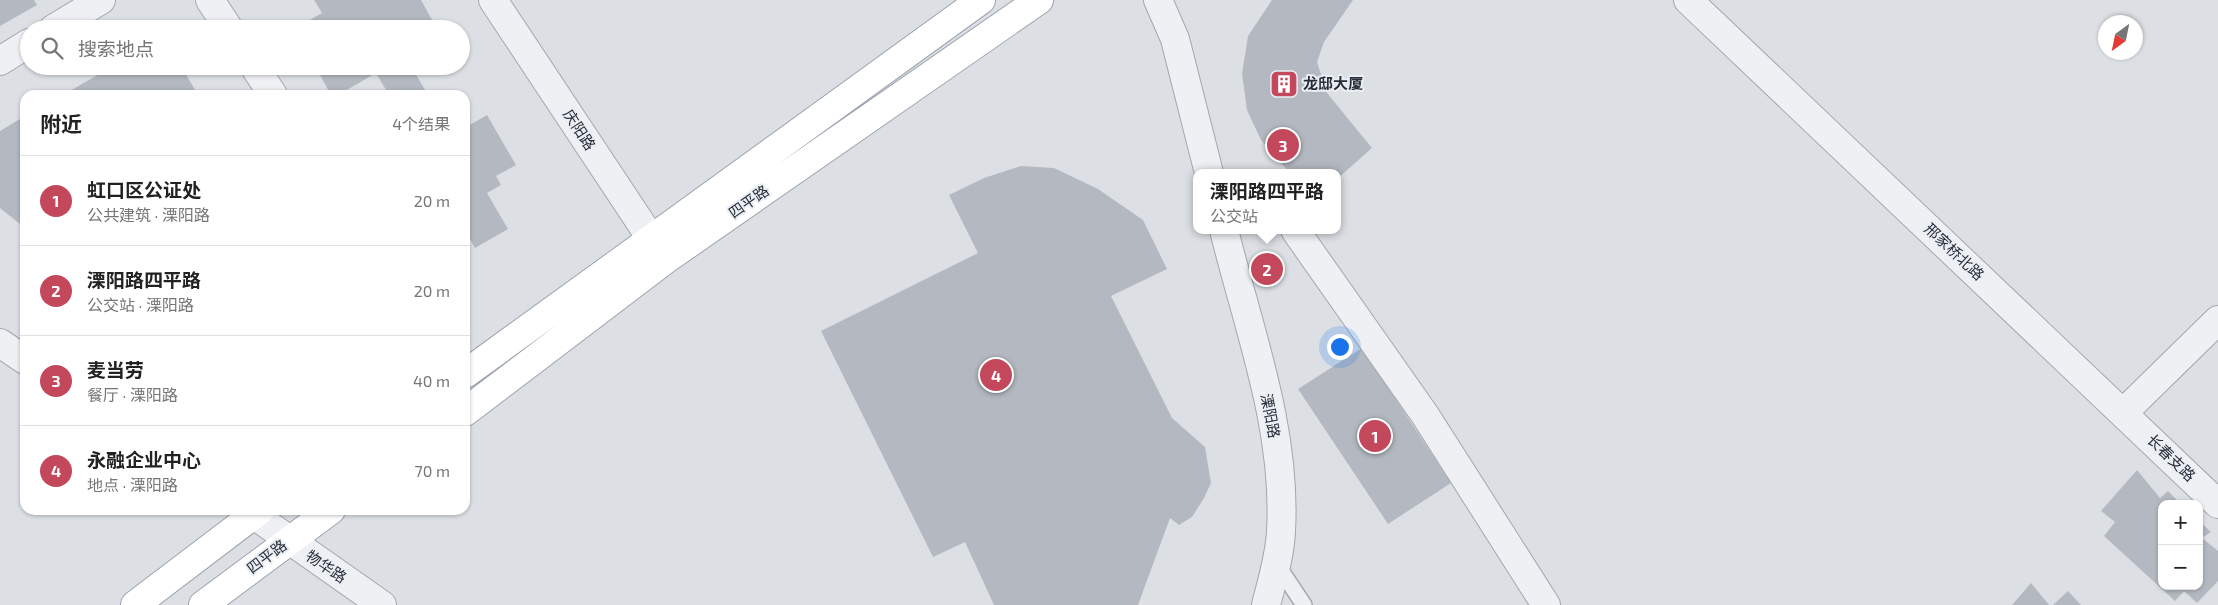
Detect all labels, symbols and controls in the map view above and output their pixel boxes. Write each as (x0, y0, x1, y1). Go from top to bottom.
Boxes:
north arrow (2098, 15, 2143, 60)
search box (20, 20, 470, 75)
icon: search (38, 34, 66, 62)
text: 搜索地点 (78, 37, 154, 60)
building icon: 龙邸大厦 (1269, 69, 1299, 99)
place label: 龙邸大厦 (1303, 74, 1363, 92)
street label: 庆阳路 (560, 106, 600, 153)
text: 附近 (40, 111, 82, 136)
text: 4个结果 (392, 114, 450, 133)
pin: 3 (1267, 126, 1299, 164)
popup (1193, 169, 1341, 234)
text: 虹口区公证处 (87, 178, 201, 201)
text: 溧阳路四平路 (1210, 179, 1324, 202)
street label: 四平路 (725, 181, 772, 221)
text: 1 (53, 191, 59, 210)
text: 20 m (414, 191, 450, 210)
text: 公共建筑 · 溧阳路 (87, 205, 210, 224)
text: 公交站 (1210, 206, 1258, 225)
street label: 邢家桥北路 (1921, 219, 1988, 283)
pin: 2 (1251, 250, 1283, 288)
text: 溧阳路四平路 (87, 268, 201, 291)
text: 2 (51, 281, 61, 300)
text: 20 m (414, 281, 450, 300)
text: 公交站 · 溧阳路 (87, 295, 194, 314)
your location (1327, 334, 1353, 360)
pin: 4 (980, 356, 1012, 394)
text: 麦当劳 (87, 358, 144, 381)
text: 3 (51, 371, 61, 390)
text: 40 m (413, 371, 450, 390)
text: 餐厅 · 溧阳路 (87, 385, 178, 404)
street label: 溧阳路 (1258, 392, 1284, 440)
pin: 1 (1359, 417, 1391, 455)
street label: 长春支路 (2144, 430, 2200, 485)
text: 永融企业中心 (87, 448, 201, 471)
text: 4 (51, 461, 61, 480)
text: 70 m (415, 461, 450, 480)
text: 地点 · 溧阳路 (87, 475, 178, 494)
map controls (2158, 500, 2203, 590)
button: + (2158, 500, 2203, 545)
street label: 四平路 (243, 535, 290, 577)
button: − (2158, 545, 2203, 590)
street label: 物华路 (303, 546, 350, 586)

